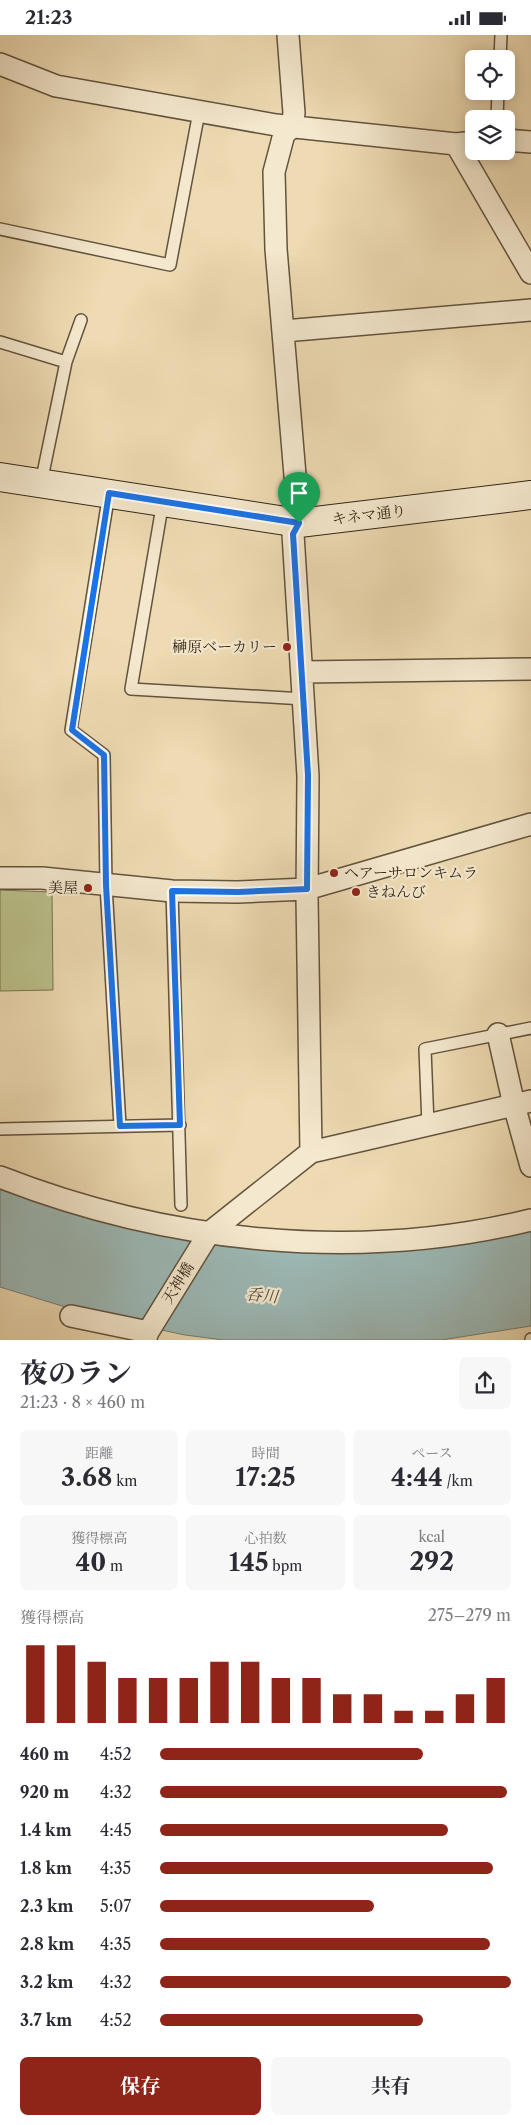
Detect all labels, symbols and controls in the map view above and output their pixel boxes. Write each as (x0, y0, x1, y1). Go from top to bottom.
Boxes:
text: 21:23 (25, 6, 72, 29)
map controls (465, 50, 515, 160)
button: locate (465, 50, 515, 100)
button: layers (465, 110, 515, 160)
pin (278, 472, 320, 523)
icon: arrive (285, 479, 313, 507)
street label: キネマ通り (331, 501, 407, 528)
place label: 榊原ベーカリー (172, 637, 277, 656)
marker: 榊原ベーカリー (281, 641, 293, 653)
place label: ヘアーサロンキムラ (344, 863, 478, 882)
marker: ヘアーサロンキムラ (328, 867, 340, 879)
place label: 美屋 (48, 878, 78, 897)
marker: 美屋 (82, 882, 94, 894)
place label: きねんび (366, 882, 426, 901)
marker: きねんび (350, 886, 362, 898)
street label: 天神橋 (158, 1259, 198, 1307)
water label: 呑川 (245, 1284, 281, 1307)
text: 夜のラン (20, 1356, 132, 1390)
button: share (459, 1357, 511, 1409)
text: 21:23 · 8 × 460 m (20, 1392, 145, 1412)
text: 距離 (85, 1444, 113, 1462)
text: 時間 (251, 1444, 279, 1462)
text: ペース (411, 1444, 452, 1462)
text: 3.68 (61, 1462, 112, 1493)
text: 17:25 (235, 1462, 296, 1493)
text: 4:44 (391, 1462, 443, 1493)
text: km (112, 1472, 137, 1490)
text: /km (443, 1472, 473, 1490)
text: kcal (419, 1528, 445, 1546)
text: 獲得標高 (71, 1529, 127, 1547)
text: 心拍数 (244, 1529, 286, 1547)
text: 292 (410, 1546, 454, 1577)
text: 40 (75, 1547, 106, 1578)
text: 145 (229, 1547, 269, 1578)
text: m (106, 1557, 123, 1575)
text: bpm (269, 1557, 302, 1575)
text: 275–279 m (428, 1605, 511, 1625)
text: 獲得標高 (20, 1607, 84, 1627)
text: 460 m (20, 1744, 69, 1764)
text: 4:52 (100, 1744, 132, 1764)
text: 920 m (20, 1782, 69, 1802)
text: 4:32 (100, 1782, 132, 1802)
text: 1.4 km (20, 1820, 72, 1840)
text: 4:45 (100, 1820, 132, 1840)
text: 1.8 km (20, 1858, 72, 1878)
text: 4:35 (100, 1858, 131, 1878)
text: 2.3 km (20, 1896, 73, 1916)
text: 5:07 (100, 1896, 131, 1916)
text: 2.8 km (20, 1934, 74, 1954)
text: 4:35 (100, 1934, 131, 1954)
text: 3.2 km (20, 1972, 73, 1992)
text: 4:32 (100, 1972, 132, 1992)
text: 3.7 km (20, 2010, 72, 2030)
text: 4:52 (100, 2010, 132, 2030)
button: 保存 (20, 2057, 261, 2115)
button: 共有 (271, 2057, 511, 2115)

